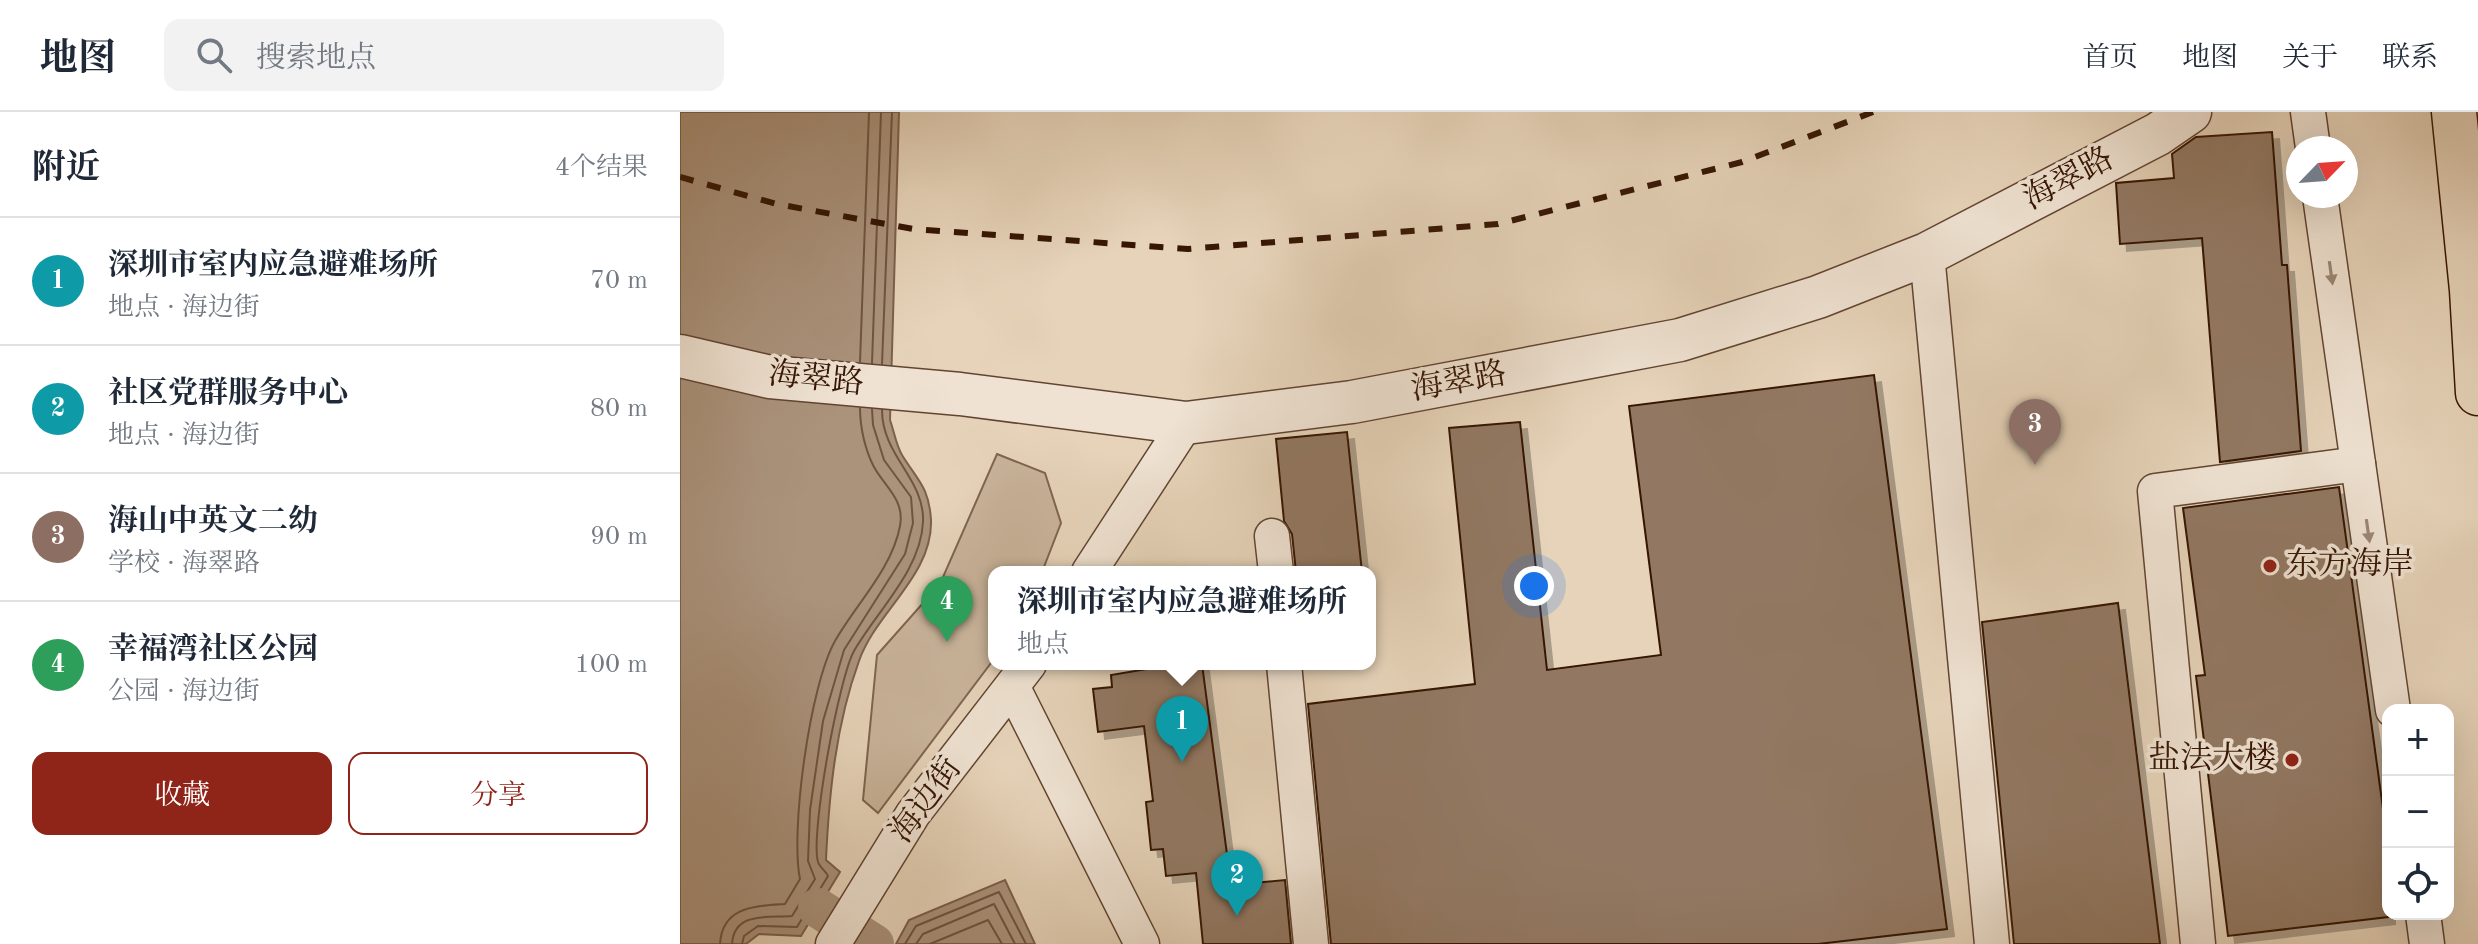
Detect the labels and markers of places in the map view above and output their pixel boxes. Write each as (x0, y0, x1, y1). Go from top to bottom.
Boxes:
pin: 3 (2009, 399, 2061, 465)
place label: 东方海岸 (2286, 546, 2414, 582)
marker: 东方海岸 (2261, 557, 2279, 575)
pin: 4 (921, 576, 973, 642)
pin: 1 (1156, 696, 1208, 762)
place label: 盐法大楼 (2148, 740, 2276, 776)
marker: 盐法大楼 (2283, 751, 2301, 769)
pin: 2 (1211, 850, 1263, 916)

